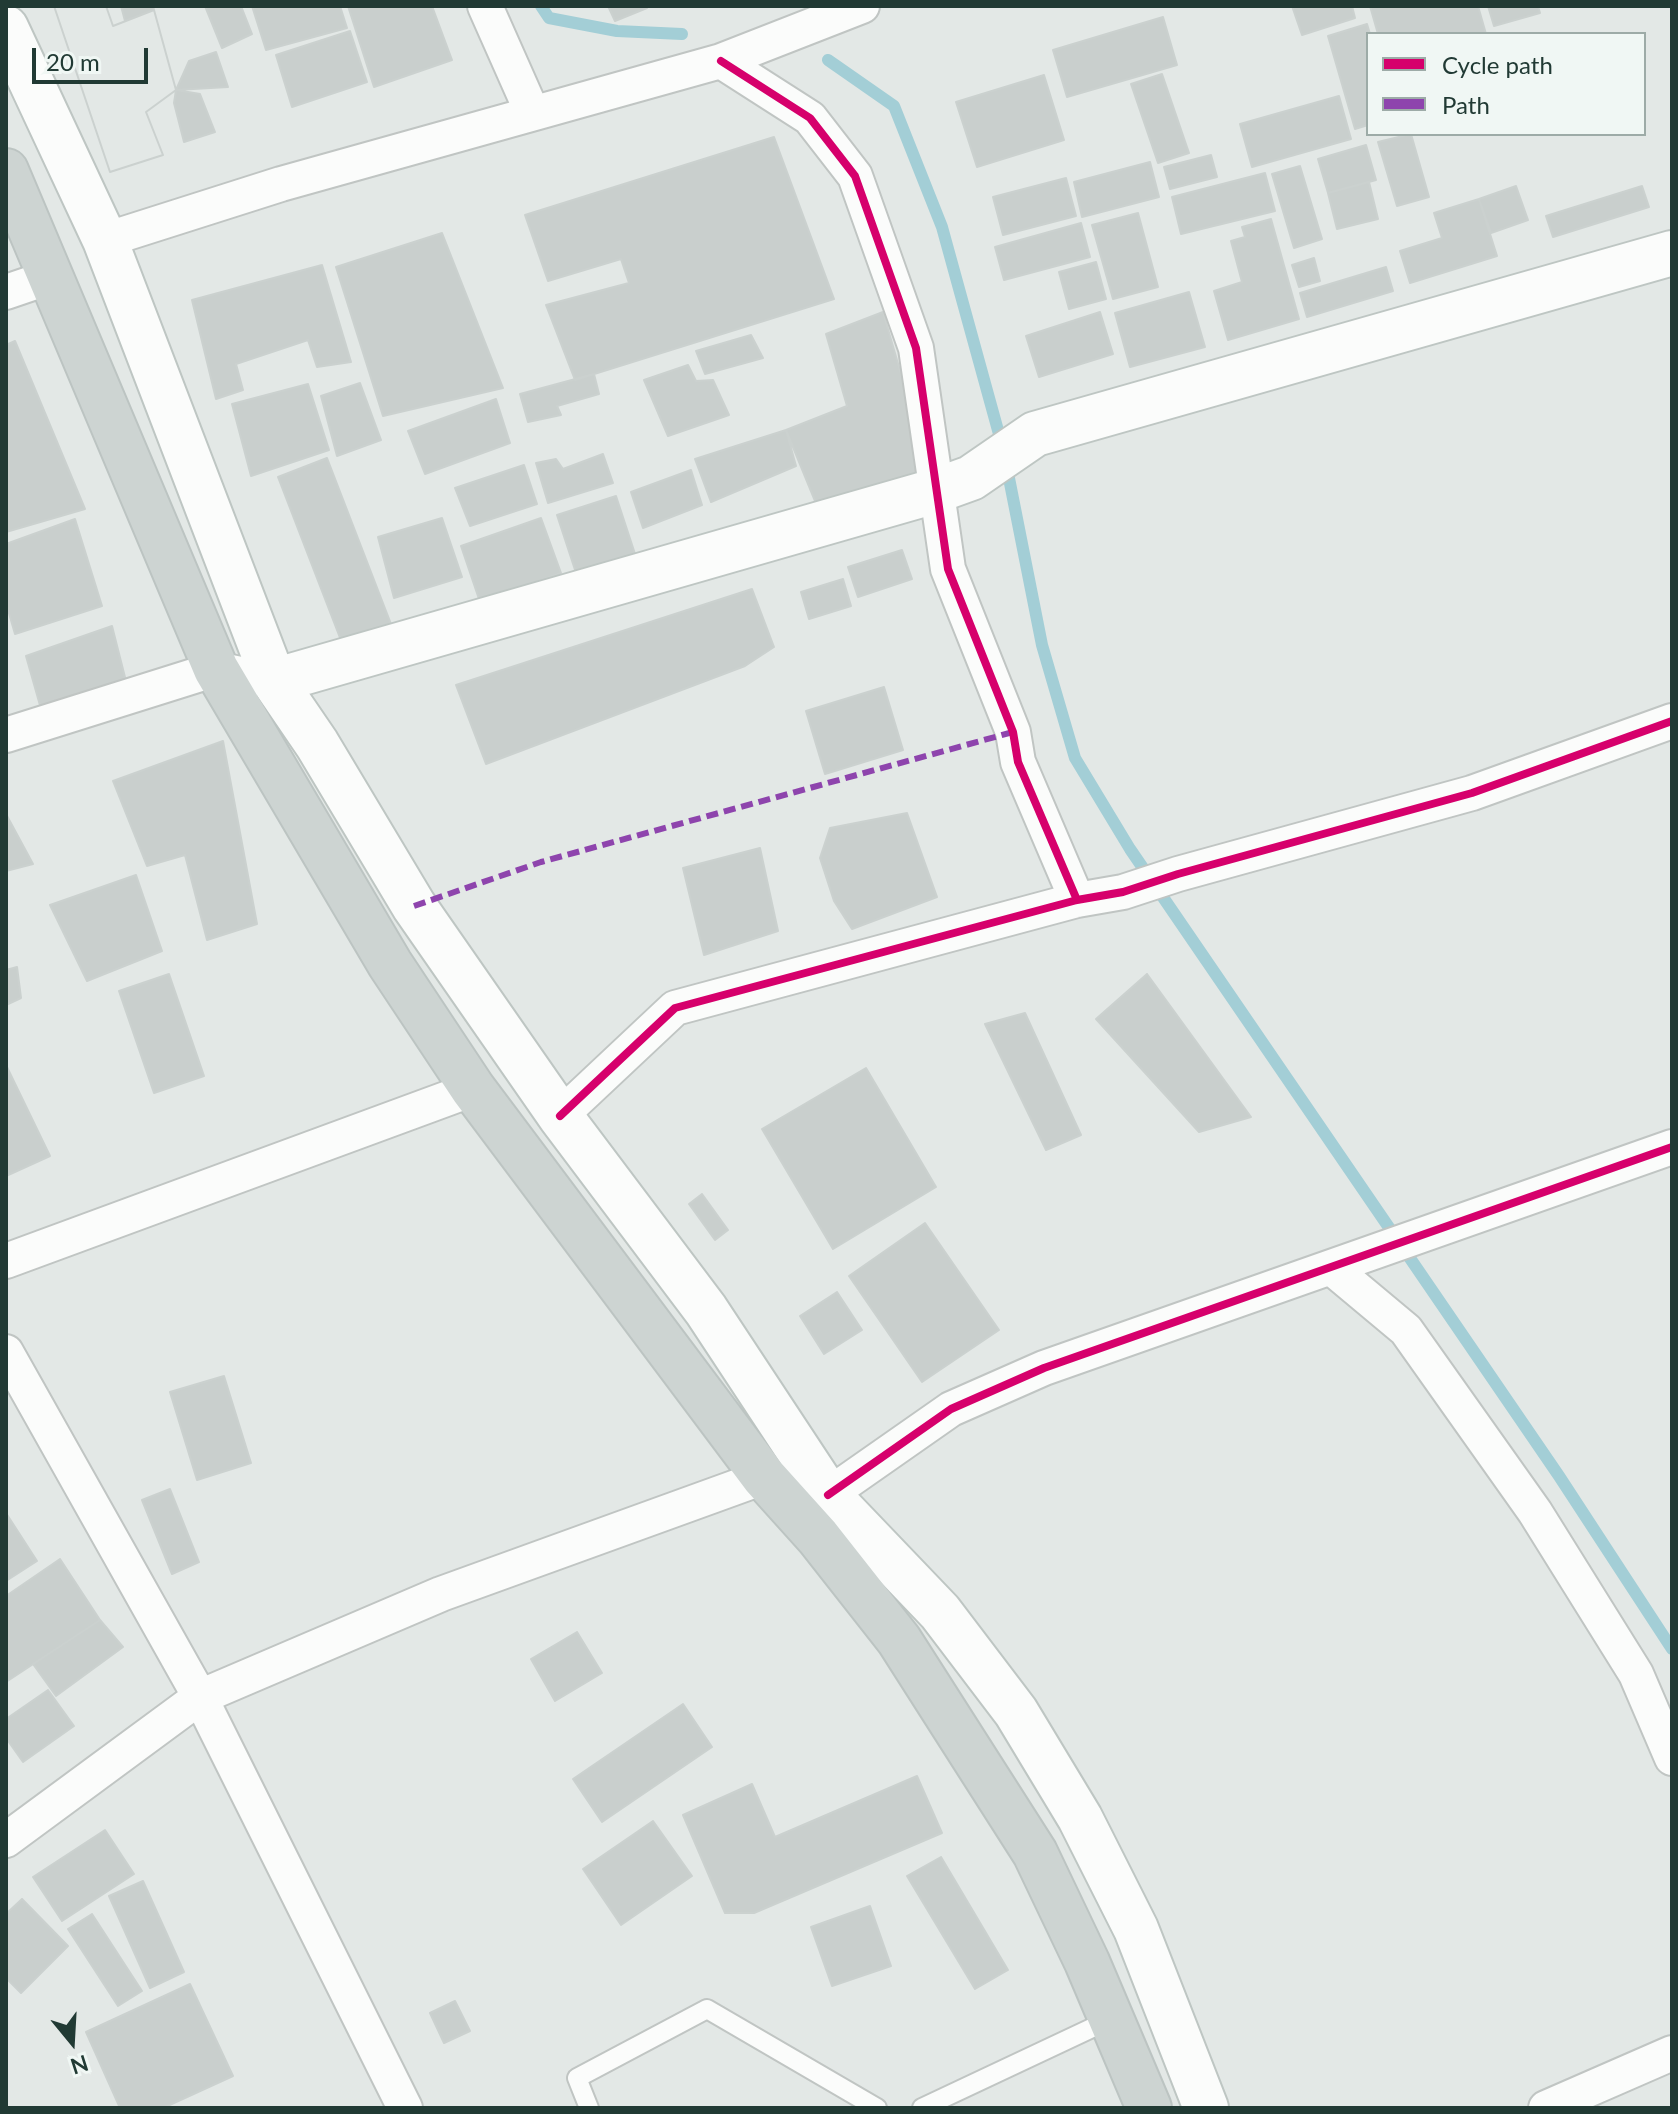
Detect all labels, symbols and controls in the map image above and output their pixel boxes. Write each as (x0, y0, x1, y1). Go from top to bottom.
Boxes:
scale bar (36, 32, 152, 82)
legend (1366, 32, 1646, 136)
text: 20 m (46, 47, 100, 76)
text: Cycle path (1442, 50, 1553, 79)
text: Path (1442, 90, 1490, 119)
north arrow (32, 2002, 112, 2082)
text: N (67, 2050, 92, 2081)

